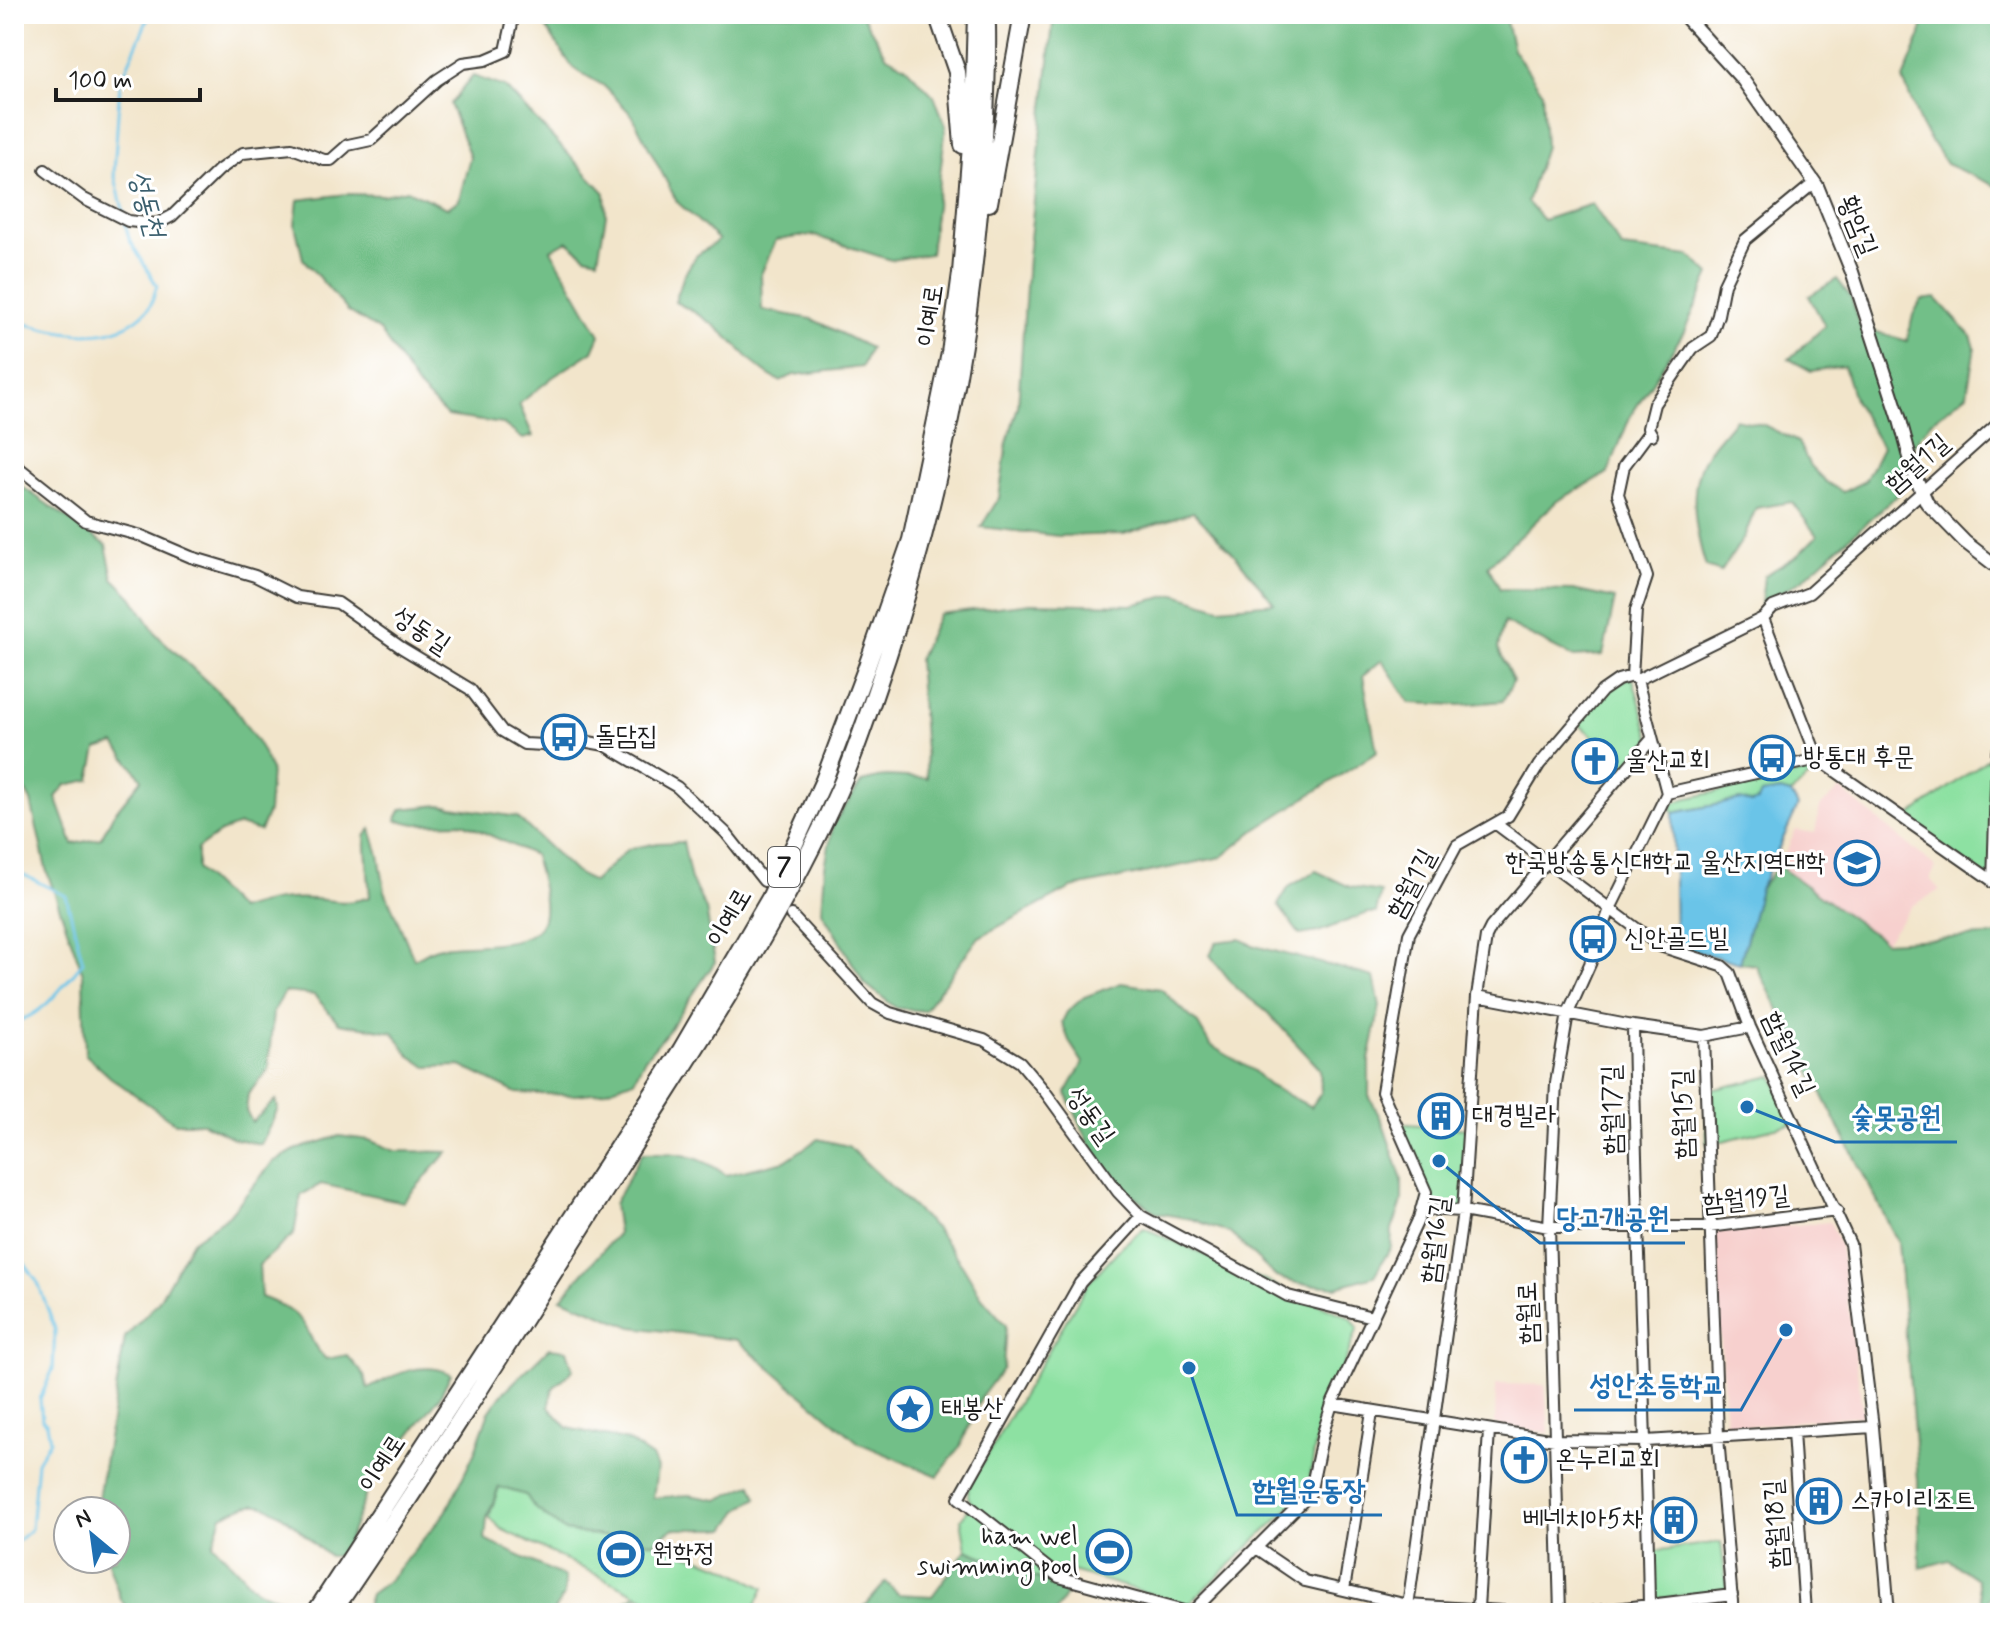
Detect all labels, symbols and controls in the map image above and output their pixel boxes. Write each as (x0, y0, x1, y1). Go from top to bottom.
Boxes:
scale bar (56, 52, 200, 102)
text: 100 m (68, 66, 132, 97)
water label: 성동천 (119, 167, 173, 244)
street label: 황암길 (1829, 191, 1885, 262)
street label: 이예로 (910, 283, 952, 349)
street label: 함월1길 (1879, 427, 1957, 501)
street label: 성동길 (385, 599, 457, 663)
bus stop icon: 돌담집 (540, 713, 588, 761)
place label: 돌담집 (595, 720, 658, 754)
bus stop icon: 방통대 후문 (1748, 734, 1796, 782)
church icon: 울산교회 (1571, 737, 1619, 785)
place label: 방통대 후문 (1803, 741, 1915, 775)
place label: 울산교회 (1626, 744, 1710, 778)
school or university icon: 한국방송통신대학교 울산지역대학 (1833, 839, 1881, 887)
street label: 함월1길 (1380, 843, 1445, 925)
place label: 한국방송통신대학교 울산지역대학 (1505, 846, 1826, 880)
road number: 7 (768, 847, 800, 887)
street label: 이예로 (700, 882, 760, 954)
bus stop icon: 신안골드빌 (1569, 915, 1617, 963)
place label: 신안골드빌 (1624, 922, 1729, 956)
street label: 함월14길 (1754, 1006, 1822, 1102)
street label: 함월17길 (1595, 1065, 1631, 1155)
street label: 함월15길 (1665, 1068, 1703, 1160)
street label: 성동길 (1058, 1081, 1122, 1152)
callout: 숯못공원 (1835, 1090, 1957, 1142)
building icon: 대경빌라 (1417, 1092, 1465, 1140)
place label: 대경빌라 (1472, 1099, 1556, 1133)
text: 숯못공원 (1851, 1100, 1941, 1137)
street label: 함월19길 (1701, 1179, 1791, 1221)
callout: 당고개공원 (1540, 1191, 1685, 1243)
street label: 함월16길 (1414, 1194, 1458, 1286)
text: 당고개공원 (1557, 1201, 1669, 1238)
street label: 함월로 (1511, 1281, 1547, 1345)
callout: 성안초등학교 (1574, 1358, 1741, 1410)
text: 성안초등학교 (1589, 1368, 1725, 1405)
place icon: 태봉산 (886, 1385, 934, 1433)
place label: 태봉산 (941, 1392, 1004, 1426)
street label: 이예로 (352, 1428, 414, 1500)
church icon: 온누리교회 (1500, 1436, 1548, 1484)
place label: 온누리교회 (1555, 1443, 1660, 1477)
callout: 함월운동장 (1237, 1463, 1382, 1515)
text: 함월운동장 (1252, 1473, 1366, 1510)
building icon: 스카이리조트 (1795, 1477, 1843, 1525)
street label: 함월18길 (1757, 1478, 1797, 1570)
place label: 스카이리조트 (1850, 1484, 1976, 1518)
north arrow (52, 1495, 132, 1575)
building icon: 베네치아5차 (1650, 1496, 1698, 1544)
text: N (70, 1503, 96, 1535)
place label: 베네치아5차 (1523, 1503, 1643, 1537)
place label: ham wel swimming pool (917, 1520, 1078, 1586)
sports icon: ham wel swimming pool (1085, 1528, 1133, 1576)
sports icon: 원학정 (597, 1530, 645, 1578)
place label: 원학정 (652, 1537, 715, 1571)

